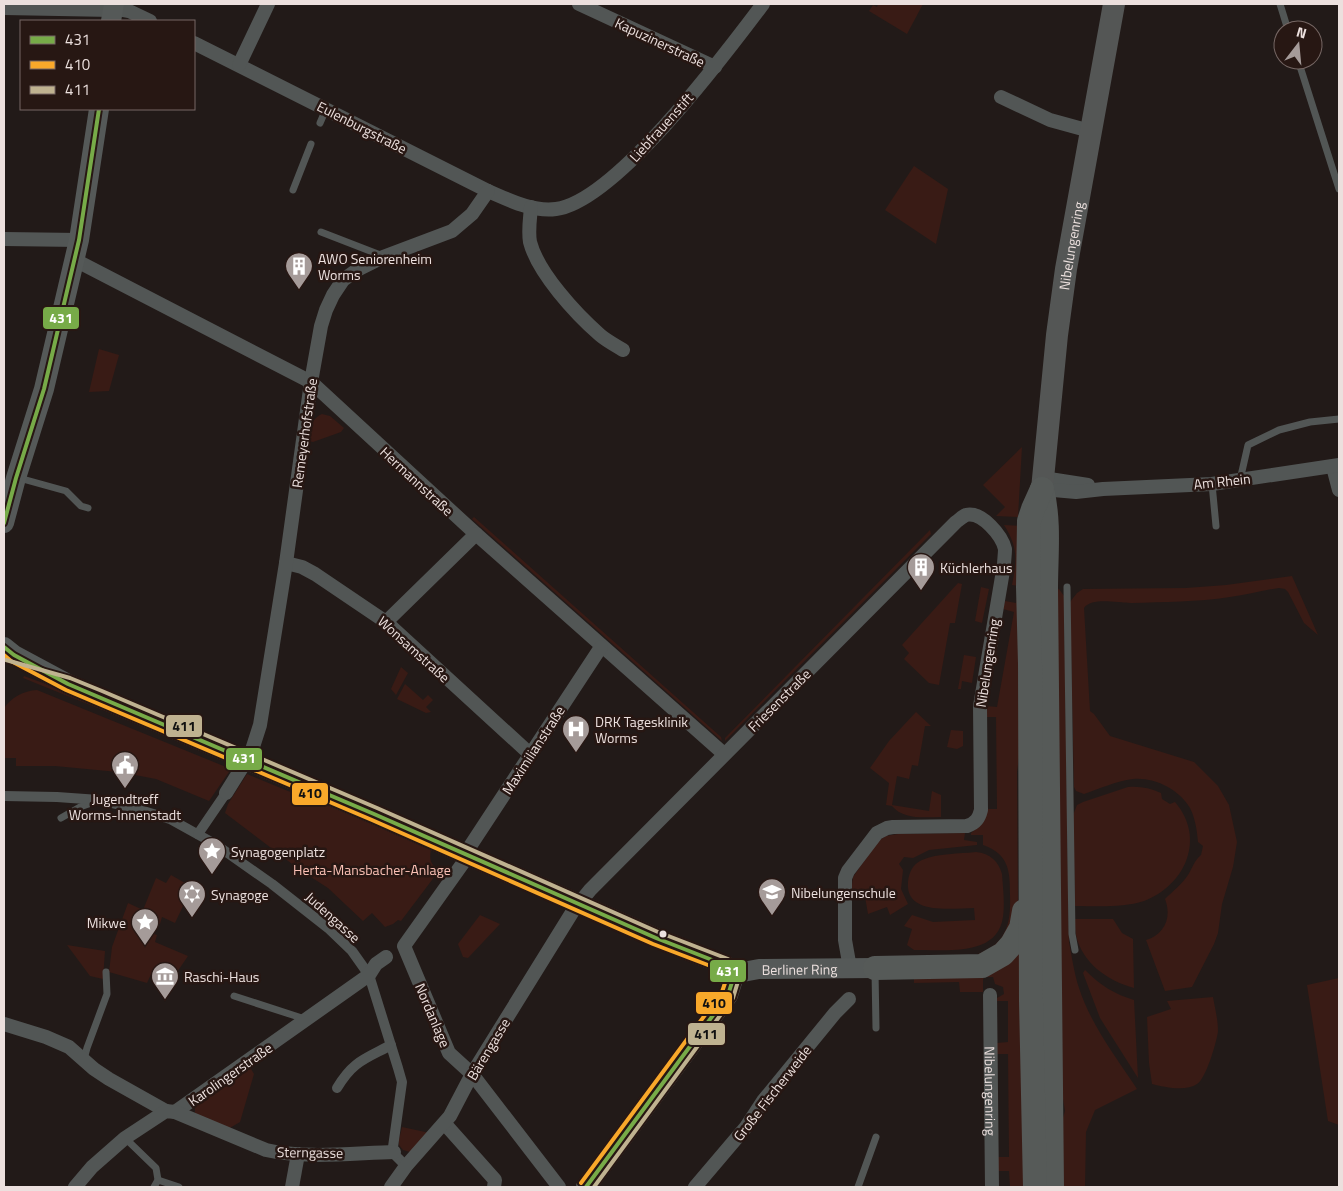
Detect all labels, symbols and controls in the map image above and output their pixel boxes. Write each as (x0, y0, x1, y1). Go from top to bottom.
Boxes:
street label: Kapuzinerstraße (612, 12, 708, 72)
legend (20, 20, 195, 110)
north arrow (1273, 20, 1323, 70)
text: N (1294, 21, 1309, 43)
text: 431 (65, 28, 90, 51)
text: 410 (65, 53, 90, 76)
text: 411 (65, 78, 90, 101)
street label: Liebfrauenstift (624, 88, 698, 166)
street label: Eulenburgstraße (314, 95, 410, 159)
street label: Nibelungenring (1053, 200, 1089, 291)
place label: AWO Seniorenheim Worms (318, 248, 432, 285)
building icon: AWO Seniorenheim Worms (284, 251, 314, 290)
line badge: 431 (42, 306, 80, 330)
text: 431 (49, 307, 73, 328)
street label: Remeyerhofstraße (286, 377, 322, 489)
street label: Hermannstraße (376, 441, 458, 521)
street label: Am Rhein (1193, 468, 1251, 494)
building icon: Küchlerhaus (906, 552, 936, 591)
place label: Küchlerhaus (940, 557, 1012, 578)
street label: Wonsamstraße (373, 611, 455, 687)
street label: Nibelungenring (970, 617, 1004, 709)
street label: Friesenstraße (743, 664, 815, 736)
street label: Maximilianstraße (496, 701, 570, 799)
place label: DRK Tagesklinik Worms (595, 711, 688, 748)
line badge: 411 (165, 714, 203, 738)
hospital icon: DRK Tagesklinik Worms (561, 714, 591, 753)
text: 411 (172, 715, 196, 736)
line badge: 431 (225, 747, 263, 771)
text: 431 (232, 747, 256, 768)
public building icon: Jugendtreff Worms-Innenstadt (110, 750, 140, 789)
line badge: 410 (291, 782, 329, 806)
text: 410 (298, 782, 322, 803)
place label: Jugendtreff Worms-Innenstadt (69, 788, 181, 825)
place icon: Synagogenplatz (197, 836, 227, 875)
place label: Synagogenplatz (231, 841, 325, 862)
park label: Herta-Mansbacher-Anlage (293, 859, 451, 880)
school or university icon: Nibelungenschule (757, 877, 787, 916)
synagogue icon: Synagoge (177, 879, 207, 918)
place label: Nibelungenschule (791, 882, 896, 903)
place label: Synagoge (211, 884, 269, 905)
street label: Judengasse (301, 887, 365, 947)
place icon: Mikwe (130, 907, 160, 946)
place label: Mikwe (87, 912, 126, 933)
unlabelled marker (658, 929, 668, 939)
street label: Berliner Ring (762, 958, 838, 979)
line badge: 431 (709, 959, 747, 983)
text: 431 (716, 960, 740, 981)
museum icon: Raschi-Haus (150, 961, 180, 1000)
place label: Raschi-Haus (184, 966, 259, 987)
street label: Nordanlage (410, 980, 456, 1050)
line badge: 410 (695, 991, 733, 1015)
text: 410 (702, 992, 726, 1013)
street label: Bärengasse (461, 1014, 515, 1084)
line badge: 411 (687, 1022, 726, 1046)
text: 411 (694, 1023, 718, 1044)
street label: Karolingerstraße (184, 1037, 276, 1111)
street label: Große Fischerweide (728, 1041, 816, 1145)
street label: Nibelungenring (980, 1046, 1002, 1136)
street label: Sterngasse (277, 1141, 343, 1163)

